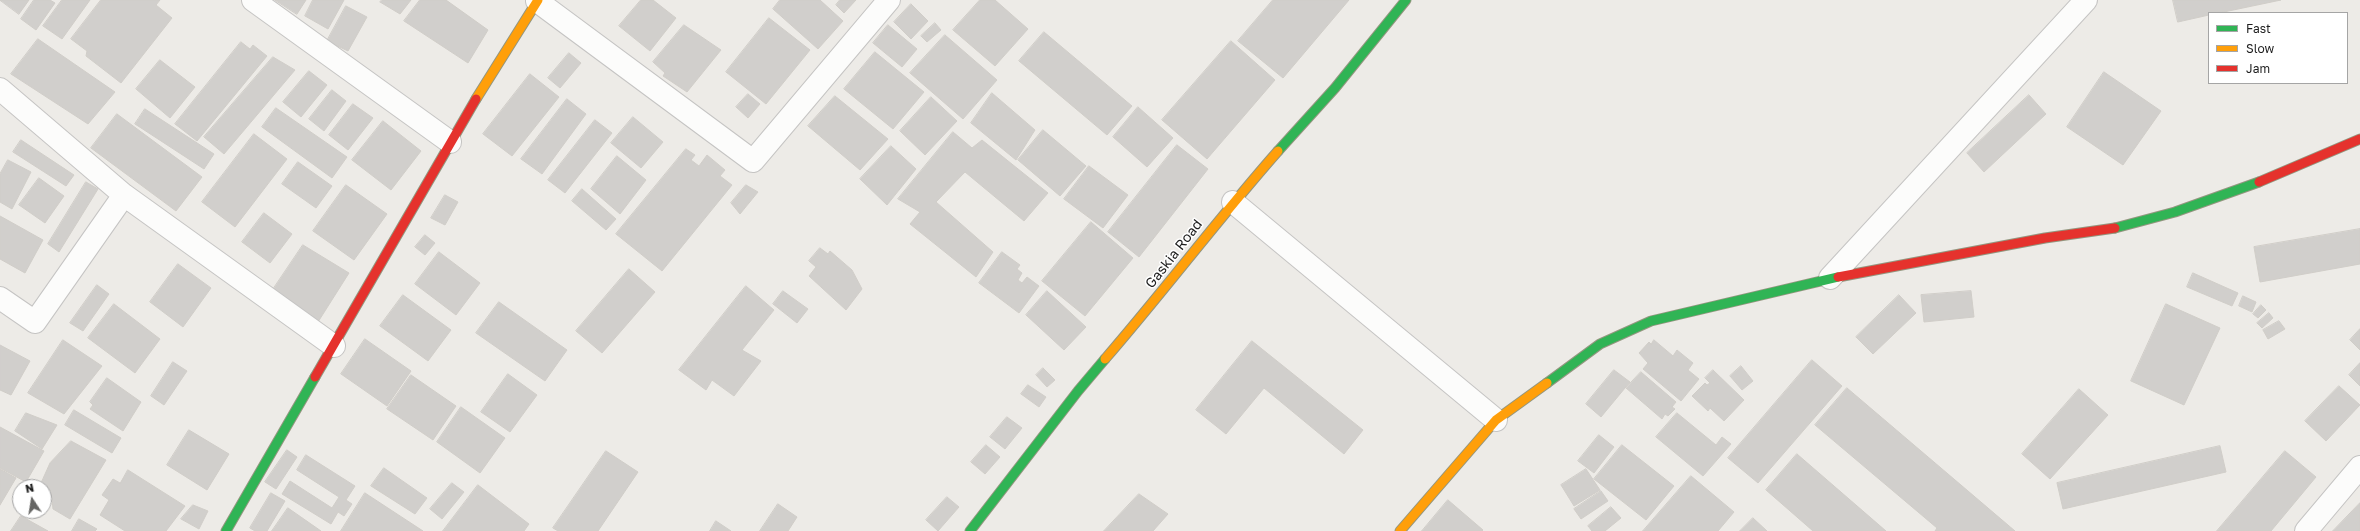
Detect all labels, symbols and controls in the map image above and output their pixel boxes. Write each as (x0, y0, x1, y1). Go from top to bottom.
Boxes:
legend (2208, 12, 2348, 84)
text: Fast (2246, 21, 2271, 36)
text: Slow (2246, 41, 2274, 56)
text: Jam (2246, 61, 2270, 76)
street label: Gaskia Road (1142, 216, 1206, 292)
north arrow (12, 479, 52, 519)
text: N (24, 481, 35, 495)

